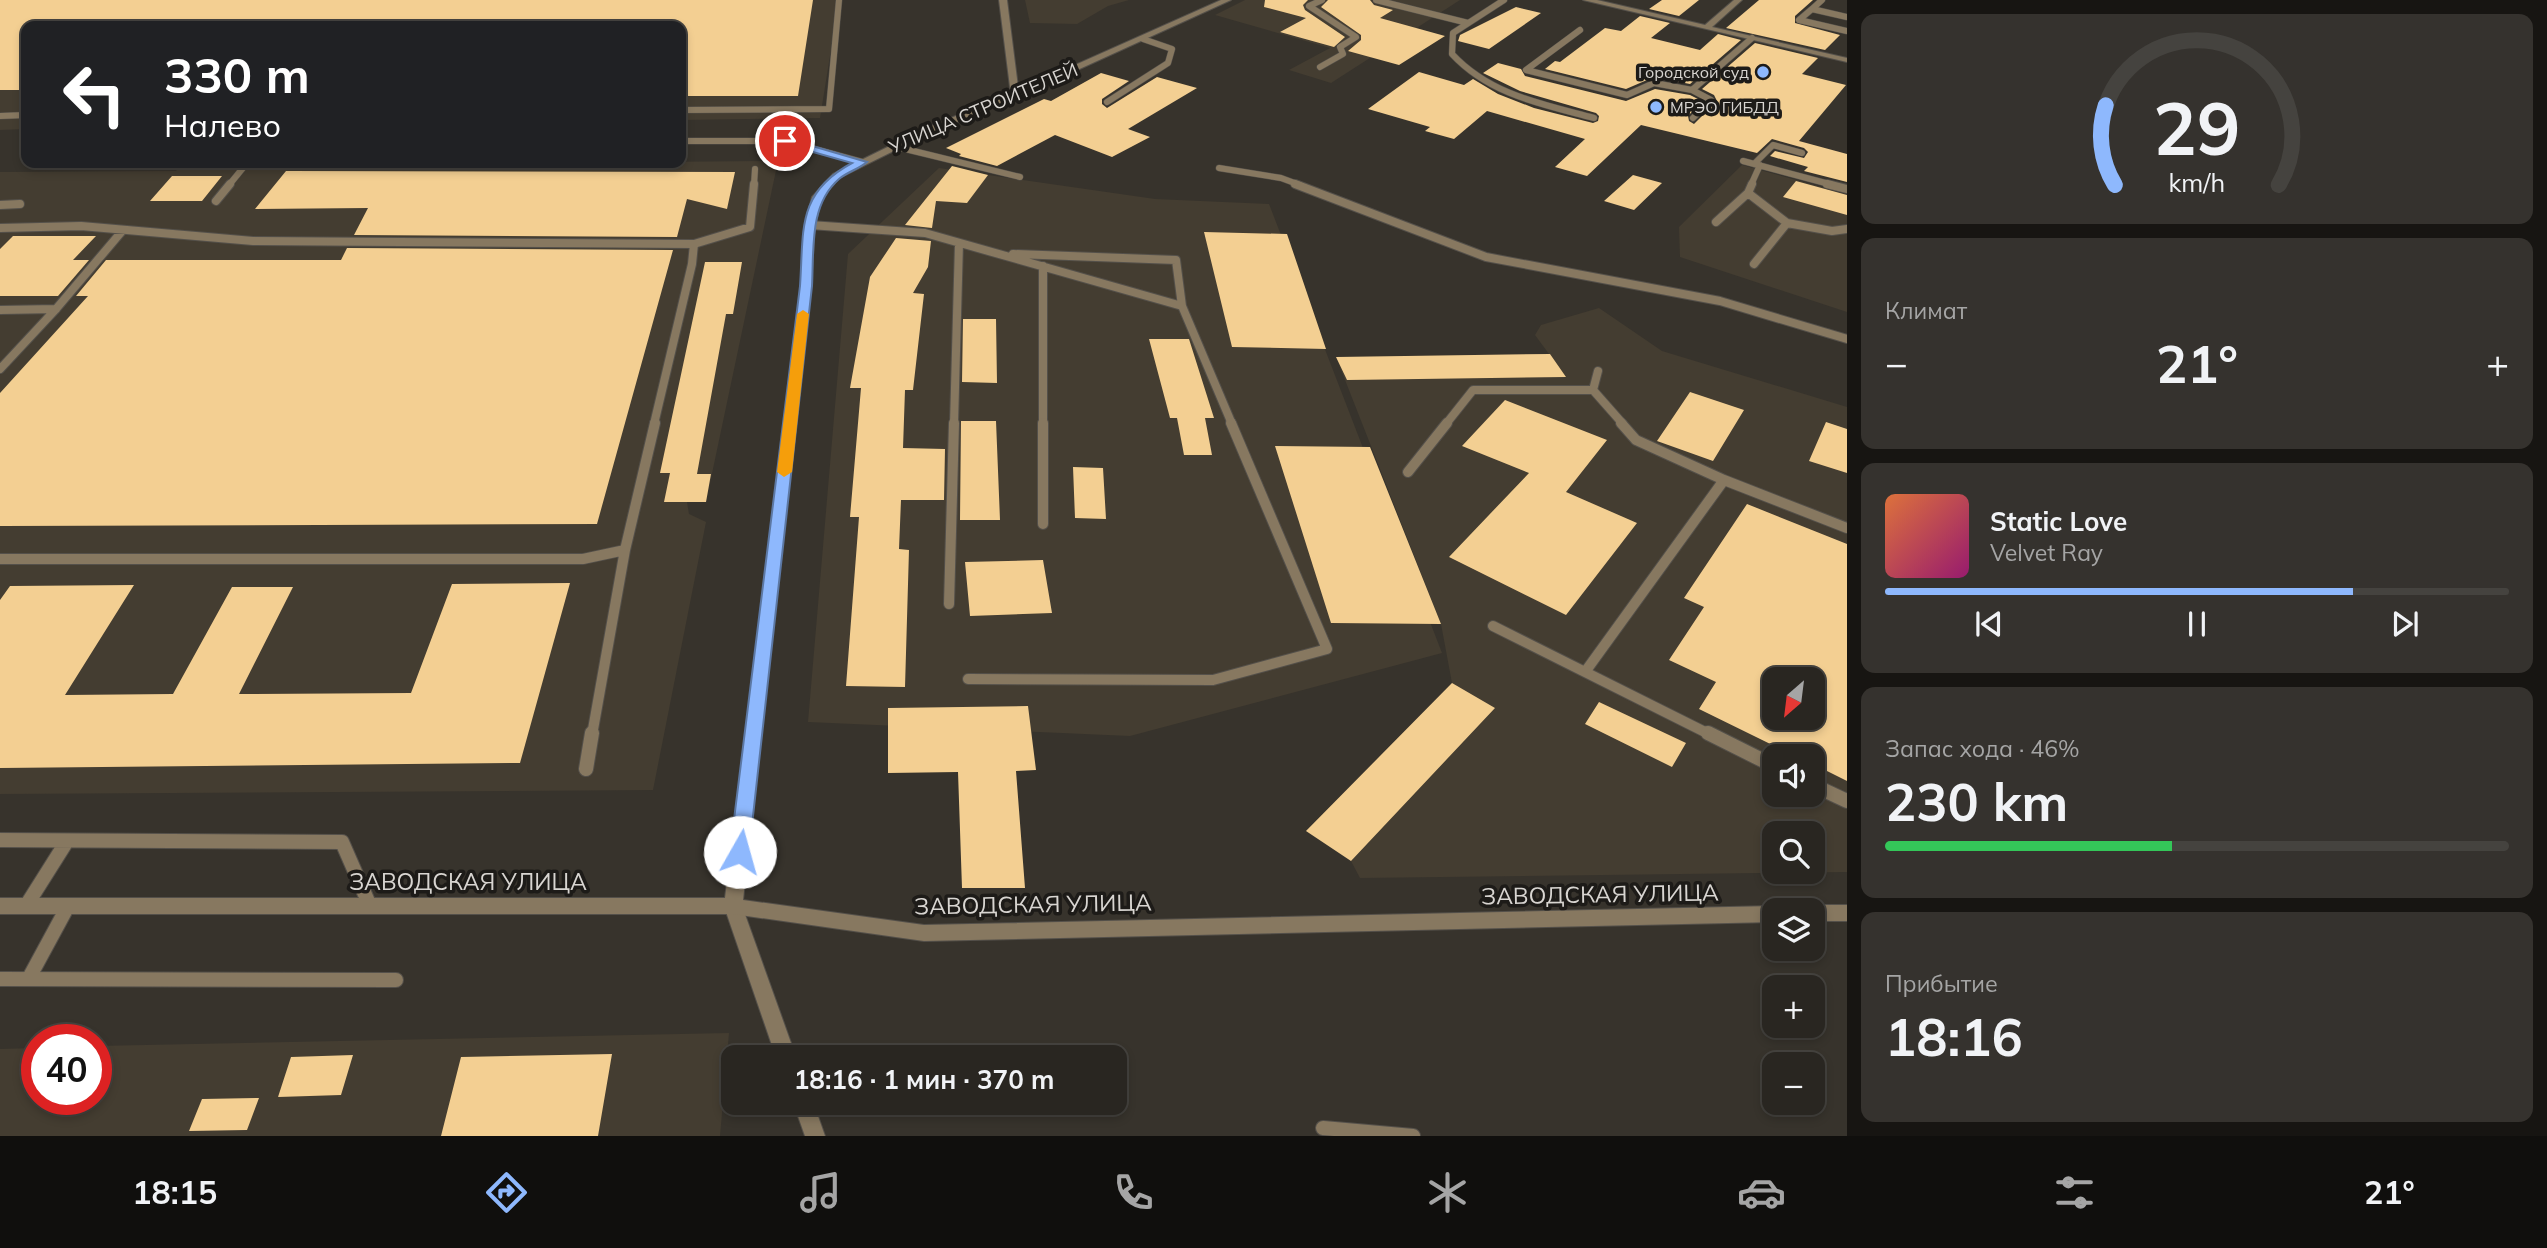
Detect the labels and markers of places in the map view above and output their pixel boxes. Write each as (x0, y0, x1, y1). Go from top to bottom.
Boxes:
place label: Городской суд (1638, 62, 1749, 82)
marker: Городской суд (1755, 64, 1771, 80)
place label: МРЭО ГИБДД (1670, 97, 1779, 117)
marker: МРЭО ГИБДД (1648, 99, 1664, 115)
pin (755, 111, 815, 171)

